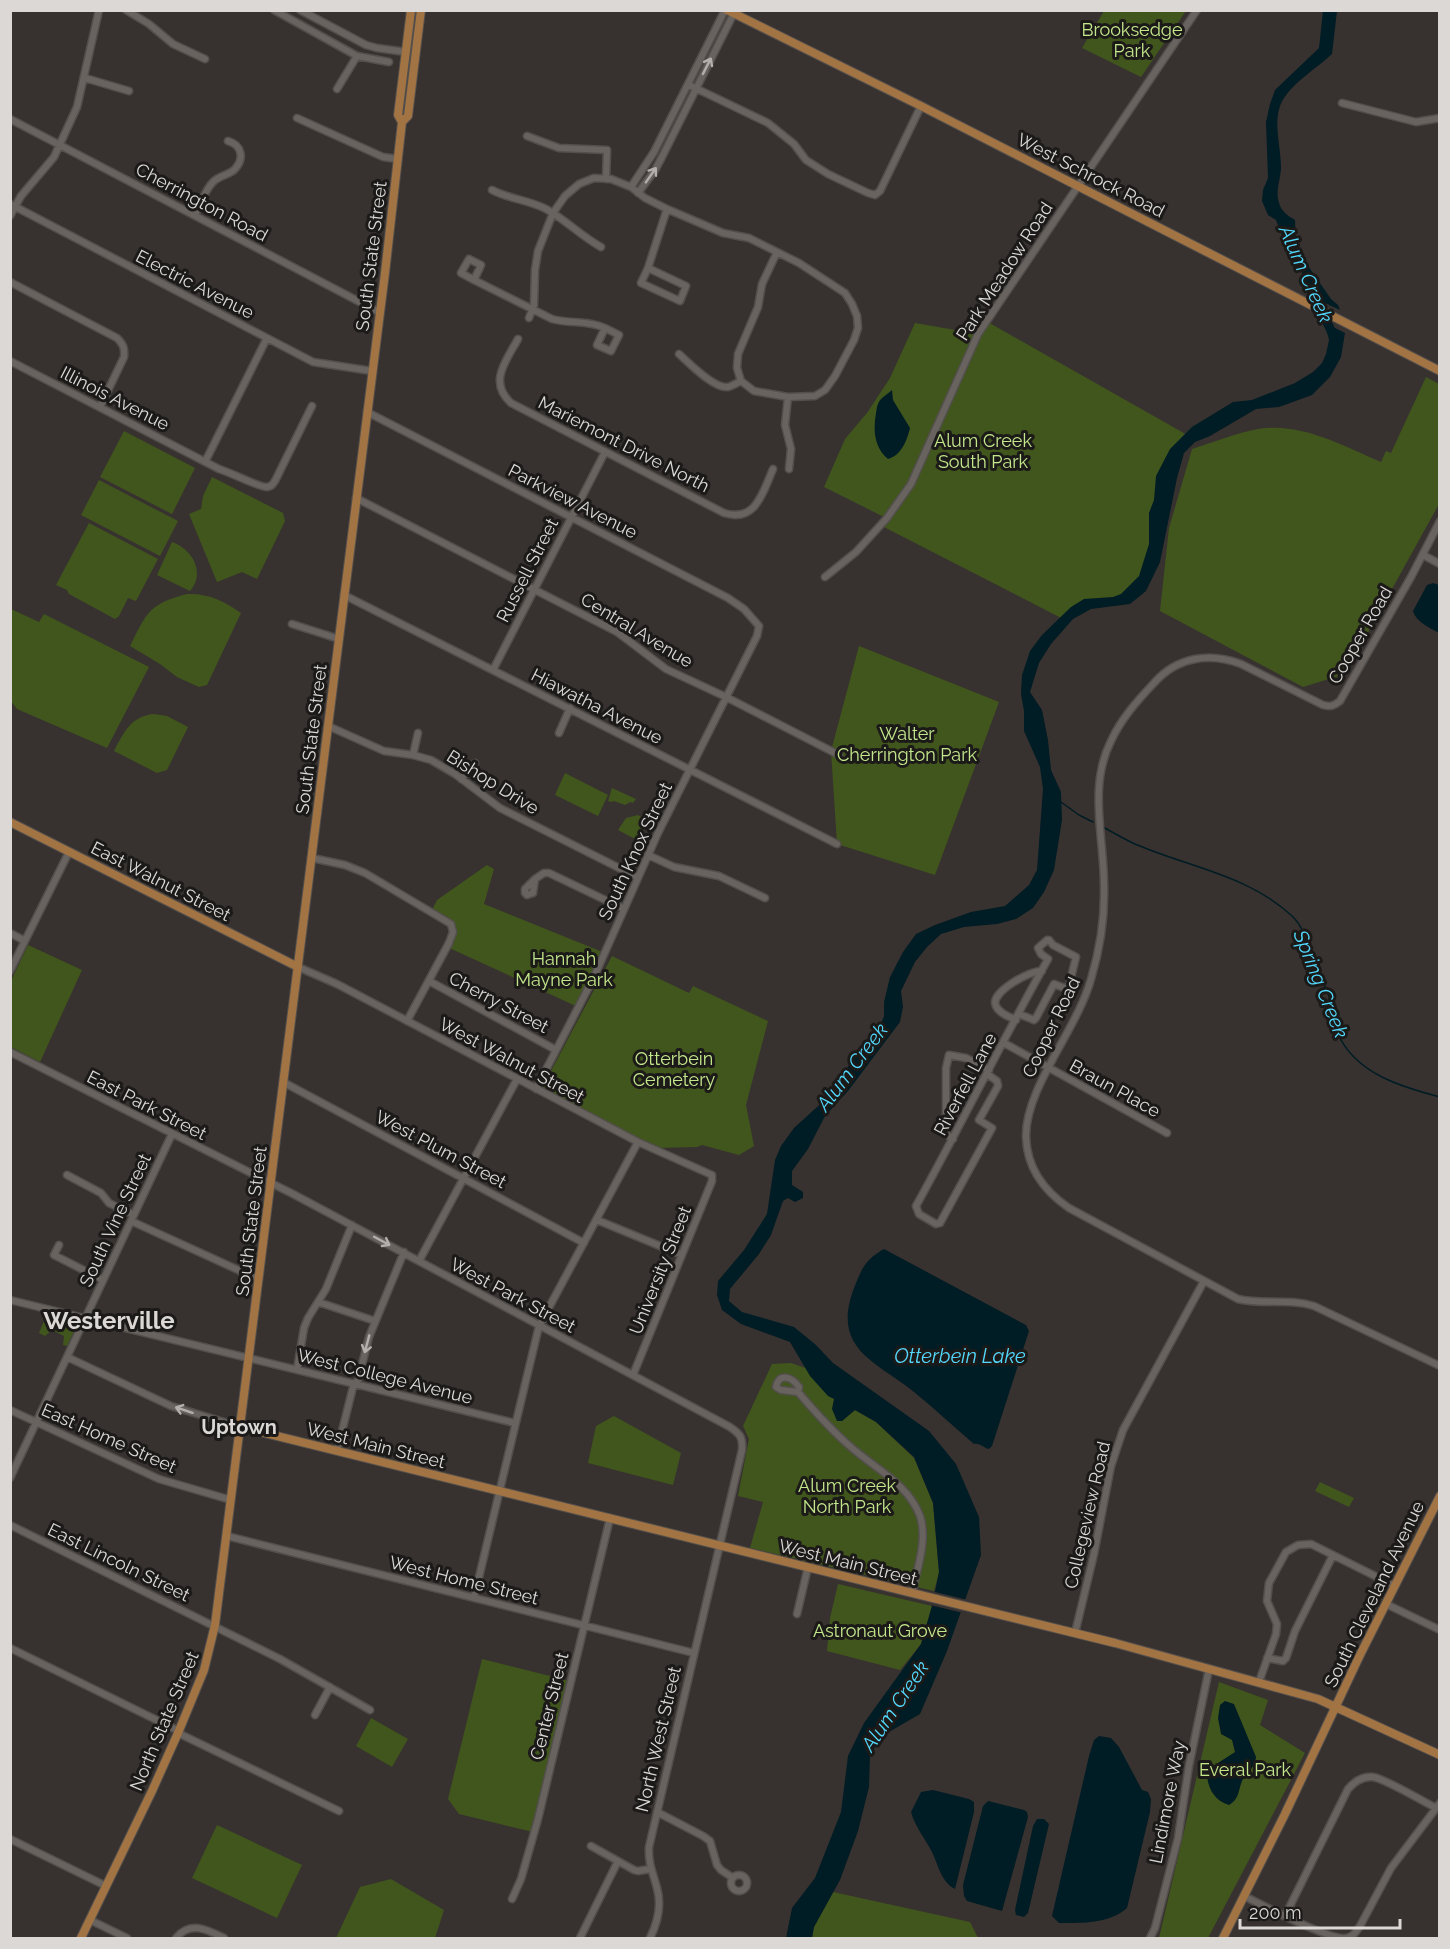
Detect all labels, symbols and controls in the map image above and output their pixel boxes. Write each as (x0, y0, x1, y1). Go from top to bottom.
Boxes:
park label: Brooksedge Park (1081, 19, 1183, 61)
one-way arrow (702, 58, 713, 76)
street label: West Schrock Road (1014, 129, 1168, 221)
street label: Cherrington Road (132, 158, 272, 246)
one-way arrow (645, 168, 657, 184)
street label: South State Street (351, 180, 391, 332)
street label: Park Meadow Road (951, 198, 1057, 344)
water label: Alum Creek (1273, 221, 1338, 327)
street label: Electric Avenue (132, 245, 258, 323)
street label: Illinois Avenue (57, 362, 173, 435)
street label: Mariemont Drive North (535, 392, 713, 496)
park label: Alum Creek South Park (934, 430, 1032, 472)
street label: Parkview Avenue (505, 459, 641, 543)
street label: Russell Street (492, 514, 562, 626)
street label: Cooper Road (1324, 583, 1396, 687)
street label: Central Avenue (577, 588, 697, 672)
street label: South State Street (291, 663, 331, 815)
street label: Hiawatha Avenue (528, 664, 666, 748)
park label: Walter Cherrington Park (837, 723, 977, 765)
street label: Bishop Drive (443, 745, 543, 819)
street label: South Knox Street (594, 779, 676, 923)
street label: East Walnut Street (88, 837, 234, 925)
water label: Spring Creek (1288, 925, 1354, 1042)
park label: Hannah Mayne Park (515, 948, 613, 990)
street label: Cherry Street (446, 967, 552, 1037)
street label: Cooper Road (1018, 973, 1084, 1081)
street label: West Walnut Street (436, 1013, 588, 1107)
water label: Alum Creek (811, 1018, 893, 1117)
street label: Riverfell Lane (929, 1029, 1001, 1139)
park label: Otterbein Cemetery (633, 1048, 715, 1090)
street label: Braun Place (1066, 1055, 1164, 1122)
street label: East Park Street (84, 1066, 210, 1144)
street label: West Plum Street (372, 1106, 510, 1192)
street label: South State Street (231, 1145, 271, 1297)
street label: South Vine Street (75, 1150, 155, 1290)
street label: University Street (625, 1203, 695, 1337)
one-way arrow (373, 1235, 390, 1247)
street label: West Park Street (447, 1253, 579, 1337)
district label: Westerville (43, 1306, 175, 1335)
one-way arrow (361, 1335, 372, 1354)
street label: West College Avenue (295, 1344, 475, 1408)
water label: Otterbein Lake (894, 1344, 1026, 1368)
street label: East Home Street (38, 1399, 180, 1477)
one-way arrow (175, 1404, 194, 1415)
district label: Uptown (201, 1415, 277, 1439)
street label: West Main Street (305, 1418, 447, 1472)
street label: Collegeview Road (1060, 1439, 1114, 1591)
park label: Alum Creek North Park (798, 1475, 896, 1517)
street label: South Cleveland Avenue (1320, 1497, 1428, 1690)
street label: East Lincoln Street (45, 1519, 193, 1605)
street label: West Main Street (777, 1535, 919, 1589)
street label: West Home Street (387, 1551, 541, 1609)
park label: Astronaut Grove (813, 1620, 948, 1641)
street label: North State Street (125, 1648, 203, 1794)
street label: Center Street (525, 1650, 573, 1762)
water label: Alum Creek (855, 1656, 934, 1757)
street label: North West Street (631, 1664, 685, 1814)
street label: Lindimore Way (1145, 1738, 1189, 1865)
park label: Everal Park (1199, 1759, 1292, 1780)
scale bar (1240, 1892, 1400, 1930)
text: 200 m (1249, 1902, 1302, 1923)

